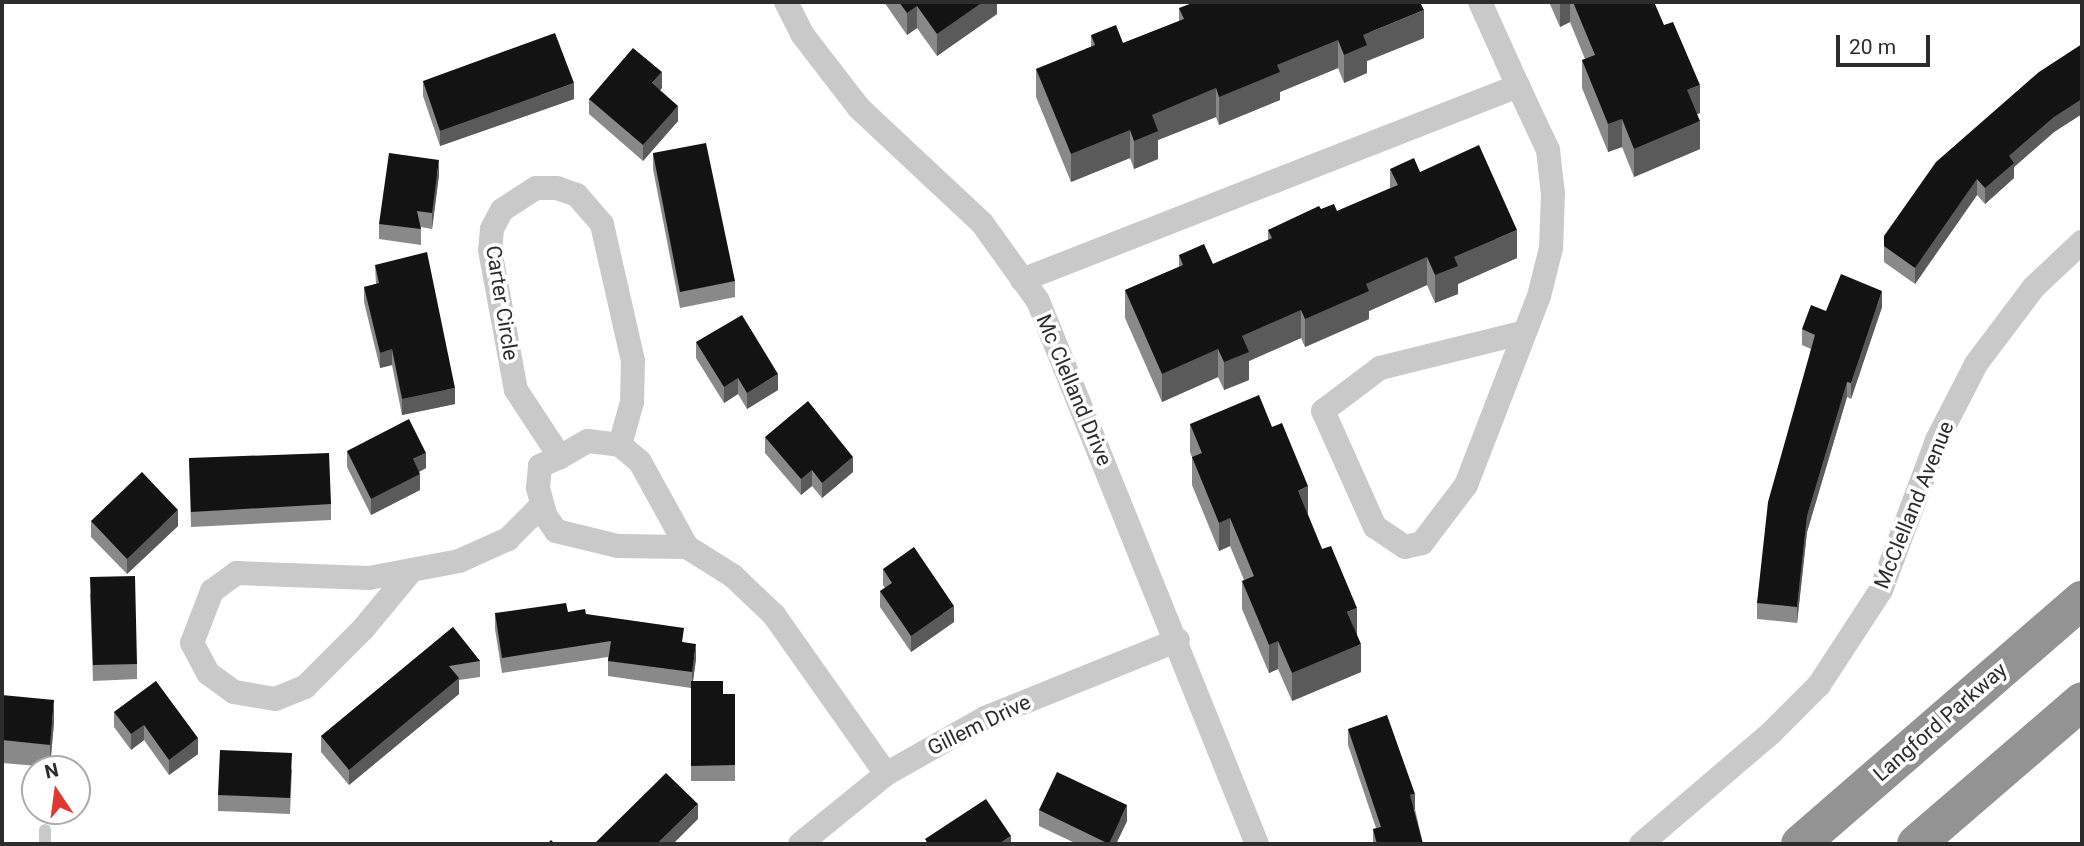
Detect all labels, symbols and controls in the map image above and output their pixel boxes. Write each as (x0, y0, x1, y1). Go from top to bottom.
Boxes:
scale bar (1839, 21, 1934, 65)
text: 20 m (1849, 35, 1896, 59)
street label: Carter Circle (480, 244, 524, 362)
street label: Mc Clelland Drive (1031, 311, 1117, 469)
street label: McClelland Avenue (1869, 418, 1959, 592)
street label: Langford Parkway (1868, 657, 2012, 787)
street label: Gillem Drive (923, 689, 1035, 761)
north arrow (21, 755, 91, 825)
text: N (42, 758, 61, 784)

